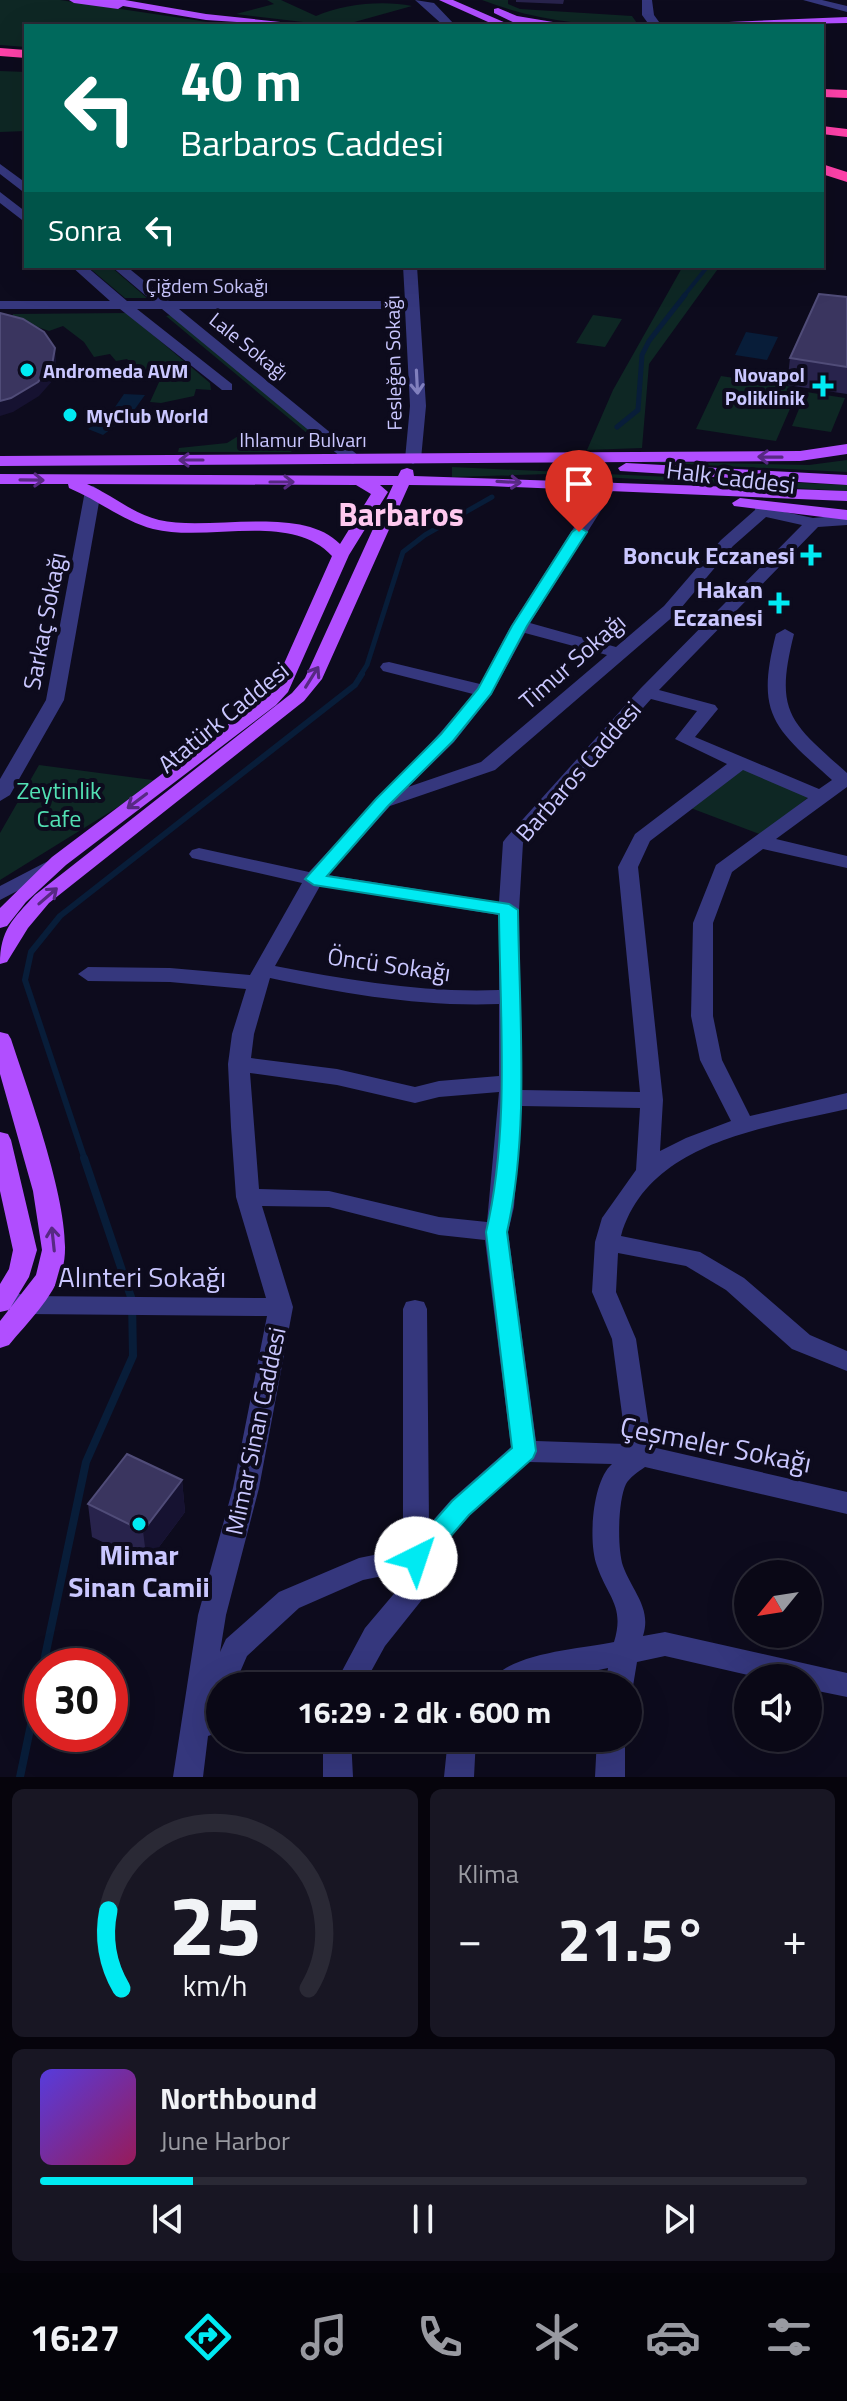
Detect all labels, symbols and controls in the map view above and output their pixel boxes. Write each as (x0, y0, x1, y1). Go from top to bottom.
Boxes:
text: 40 m (180, 38, 302, 123)
icon: left (48, 56, 152, 160)
text: Barbaros Caddesi (180, 115, 444, 170)
text: Sonra (48, 207, 122, 253)
icon: left (138, 208, 182, 252)
street label: Çiğdem Sokağı (146, 270, 268, 301)
street label: Fesleğen Sokağı (376, 295, 410, 431)
street label: Lale Sokağı (203, 304, 295, 388)
place label: Andromeda AVM (43, 355, 188, 386)
place label: Novapol Poliklinik (725, 359, 806, 413)
marker: Andromeda AVM (18, 361, 36, 379)
one-way arrow (410, 368, 425, 395)
marker: Novapol Poliklinik (812, 375, 834, 397)
place label: MyClub World (86, 400, 208, 431)
marker: MyClub World (61, 406, 79, 424)
street label: Ihlamur Bulvarı (239, 424, 367, 455)
one-way arrow (757, 449, 784, 464)
pin (545, 450, 613, 532)
street label: Halk Caddesi (665, 451, 797, 503)
one-way arrow (178, 452, 205, 468)
icon: arrive (557, 462, 601, 506)
one-way arrow (18, 472, 45, 487)
one-way arrow (268, 474, 295, 490)
one-way arrow (495, 474, 522, 489)
district label: Barbaros (338, 490, 464, 538)
place label: Boncuk Eczanesi (623, 537, 795, 573)
marker: Boncuk Eczanesi (802, 546, 820, 564)
street label: Sarkaç Sokağı (13, 549, 75, 693)
place label: Hakan Eczanesi (673, 571, 763, 635)
marker: Hakan Eczanesi (770, 594, 788, 612)
street label: Timur Sokağı (511, 604, 633, 718)
street label: Atatürk Caddesi (150, 653, 296, 781)
one-way arrow (304, 666, 320, 689)
street label: Barbaros Caddesi (507, 693, 649, 849)
park label: Zeytinlik Cafe (17, 772, 102, 836)
one-way arrow (127, 793, 148, 810)
one-way arrow (37, 887, 57, 905)
street label: Öncü Sokağı (325, 938, 453, 990)
one-way arrow (46, 1226, 61, 1253)
street label: Alınteri Sokağı (58, 1255, 226, 1298)
street label: Mimar Sinan Caddesi (215, 1324, 295, 1538)
street label: Çeşmeler Sokağı (617, 1404, 815, 1484)
marker: Mimar Sinan Camii (130, 1515, 148, 1533)
position arrow (374, 1516, 458, 1600)
place label: Mimar Sinan Camii (68, 1533, 210, 1608)
north arrow (734, 1560, 822, 1648)
map controls (734, 1560, 822, 1752)
speed limit sign: 30 (24, 1648, 128, 1752)
button: sound (734, 1664, 822, 1752)
text: 16:29 · 2 dk · 600 m (297, 1689, 551, 1735)
text: Klima (458, 1854, 519, 1893)
text: 25 (168, 1861, 261, 1987)
text: 21.5° (557, 1893, 707, 1984)
text: − (458, 1905, 482, 1972)
text: + (782, 1905, 807, 1972)
text: km/h (182, 1964, 247, 2007)
text: Northbound (160, 2075, 317, 2121)
text: June Harbor (160, 2121, 290, 2160)
icon: previous (146, 2197, 190, 2241)
icon: pause (401, 2197, 445, 2241)
icon: next (657, 2197, 701, 2241)
icon: directions (180, 2309, 236, 2365)
icon: music (296, 2309, 352, 2365)
icon: phone (412, 2309, 468, 2365)
icon: climate (529, 2309, 585, 2365)
icon: car (645, 2309, 701, 2365)
icon: filters (761, 2309, 817, 2365)
text: 16:27 (30, 2310, 120, 2365)

